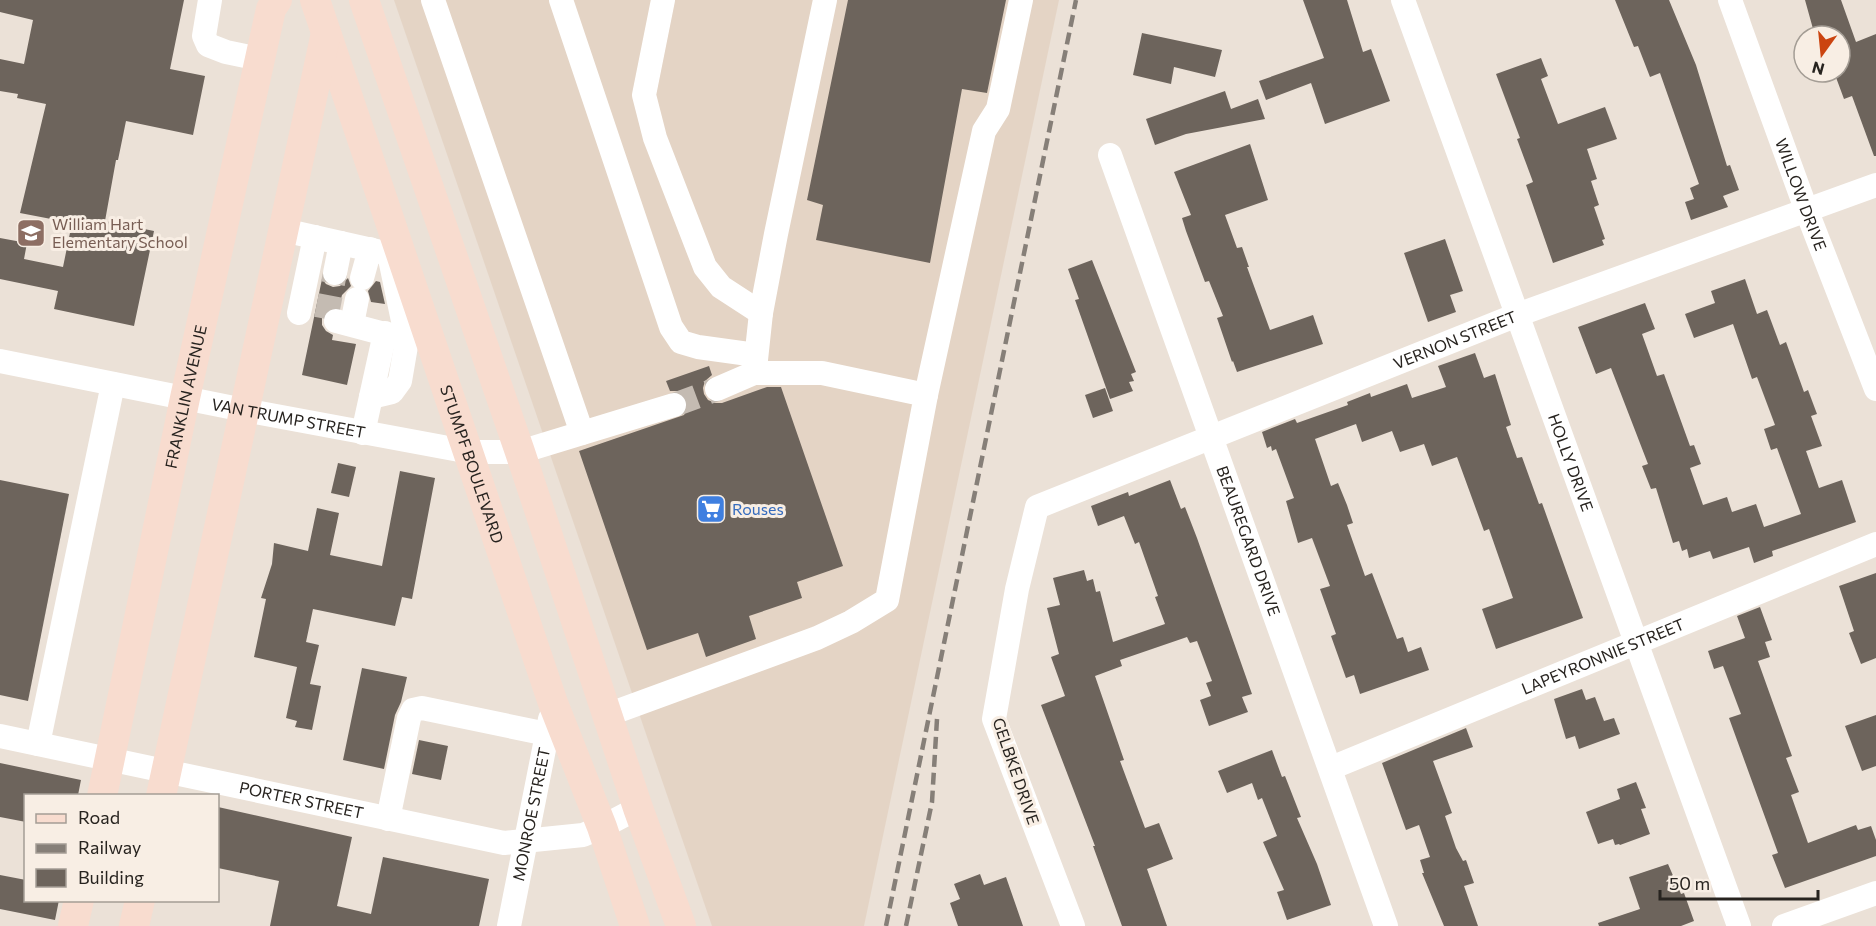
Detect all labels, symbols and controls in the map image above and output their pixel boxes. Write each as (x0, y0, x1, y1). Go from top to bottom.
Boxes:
north arrow (1792, 24, 1852, 84)
text: N (1810, 58, 1826, 80)
street label: WILLOW DRIVE (1772, 135, 1831, 253)
place label: William Hart Elementary School (52, 214, 188, 251)
school or university icon: William Hart Elementary School (15, 217, 47, 249)
street label: VERNON STREET (1390, 306, 1519, 373)
street label: FRANKLIN AVENUE (161, 323, 210, 470)
street label: STUMPF BOULEVARD (437, 382, 508, 546)
street label: VAN TRUMP STREET (210, 394, 367, 441)
street label: HOLLY DRIVE (1545, 411, 1598, 514)
street label: BEAUREGARD DRIVE (1213, 463, 1285, 618)
supermarket icon: Rouses (695, 493, 727, 525)
place label: Rouses (732, 499, 784, 518)
street label: LAPEYRONNIE STREET (1518, 614, 1687, 698)
street label: GELBKE DRIVE (989, 715, 1044, 827)
street label: MONROE STREET (508, 746, 553, 883)
street label: PORTER STREET (238, 777, 365, 822)
legend (24, 794, 219, 902)
text: Road (78, 806, 120, 828)
text: Railway (78, 836, 141, 858)
scale bar (1660, 863, 1818, 901)
text: Building (78, 866, 144, 888)
text: 50 m (1669, 872, 1710, 894)

